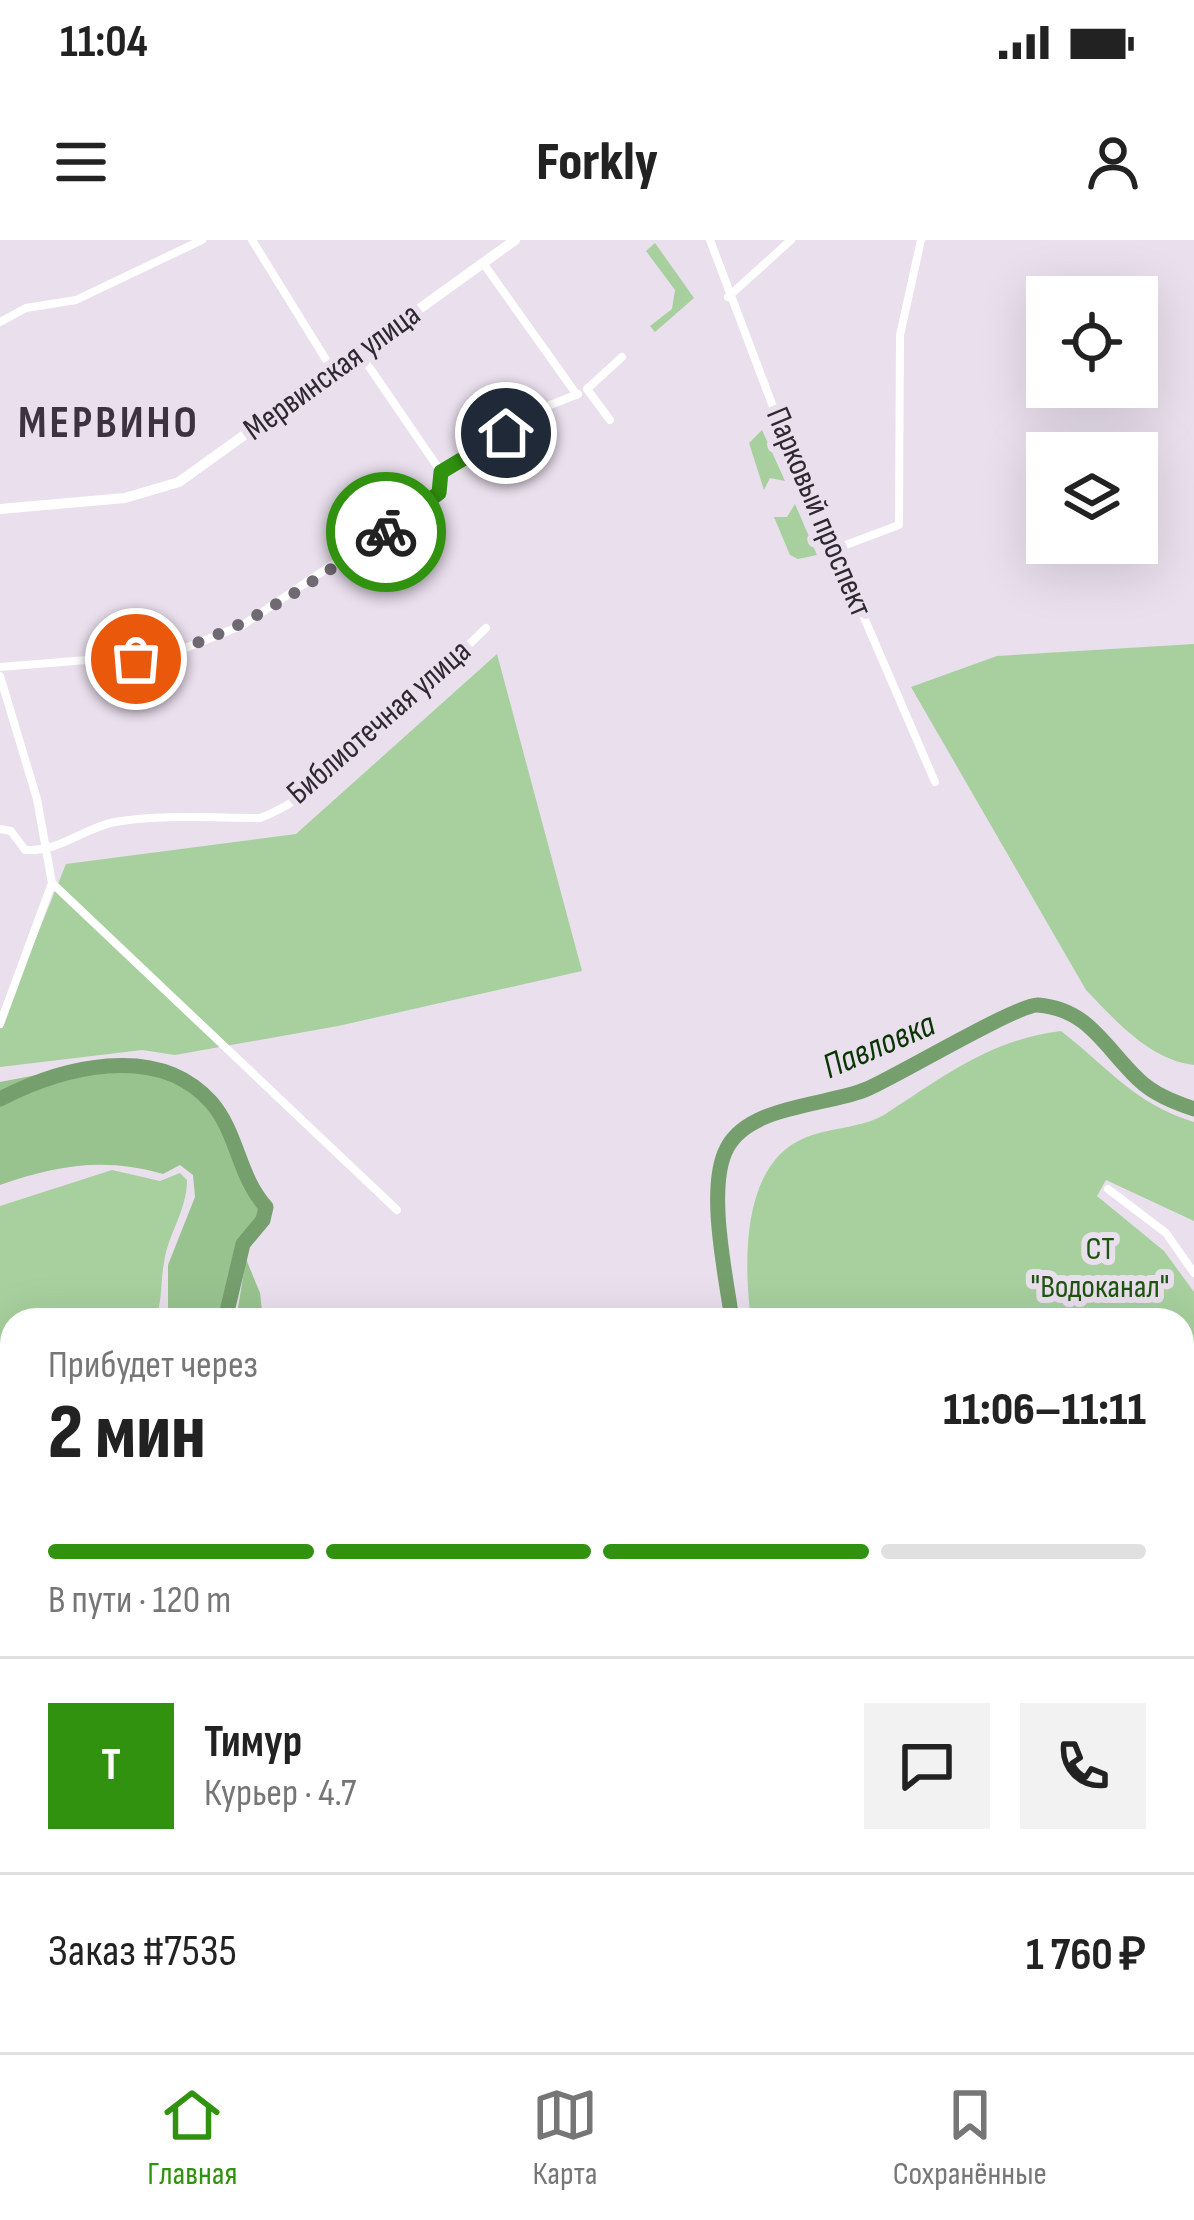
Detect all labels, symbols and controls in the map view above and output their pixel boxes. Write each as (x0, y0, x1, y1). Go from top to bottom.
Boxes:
text: 11:04 (60, 15, 148, 70)
icon: menu (48, 129, 114, 195)
icon: person (1080, 129, 1146, 195)
text: Forkly (536, 130, 658, 195)
map controls (1026, 276, 1158, 564)
button: locate (1026, 276, 1158, 408)
street label: Мервинская улица (236, 295, 428, 449)
pin (455, 382, 557, 484)
district label: МЕРВИНО (18, 396, 200, 451)
icon: home (473, 400, 539, 466)
street label: Парковый проспект (757, 401, 881, 623)
button: layers (1026, 432, 1158, 564)
courier (326, 472, 446, 592)
icon: bike (353, 499, 419, 565)
pin (85, 608, 187, 710)
icon: bag (103, 626, 169, 692)
street label: Библиотечная улица (279, 631, 479, 813)
water label: Павловка (816, 1003, 942, 1089)
park label: СТ "Водоканал" (1031, 1229, 1169, 1307)
text: Прибудет через (48, 1342, 258, 1389)
text: 11:06–11:11 (943, 1383, 1146, 1438)
text: 2 мин (48, 1387, 206, 1480)
text: В пути · 120 m (48, 1577, 231, 1624)
button: chat (864, 1703, 990, 1829)
button: phone (1020, 1703, 1146, 1829)
text: Тимур (204, 1715, 302, 1770)
text: Т (101, 1738, 121, 1793)
text: Курьер · 4.7 (204, 1770, 356, 1817)
text: Заказ #7535 (48, 1924, 237, 1979)
text: 1 760 ₽ (1026, 1928, 1146, 1983)
tab: Главная (147, 2082, 237, 2194)
tab: Карта (532, 2082, 598, 2194)
tab: Сохранённые (893, 2082, 1047, 2194)

